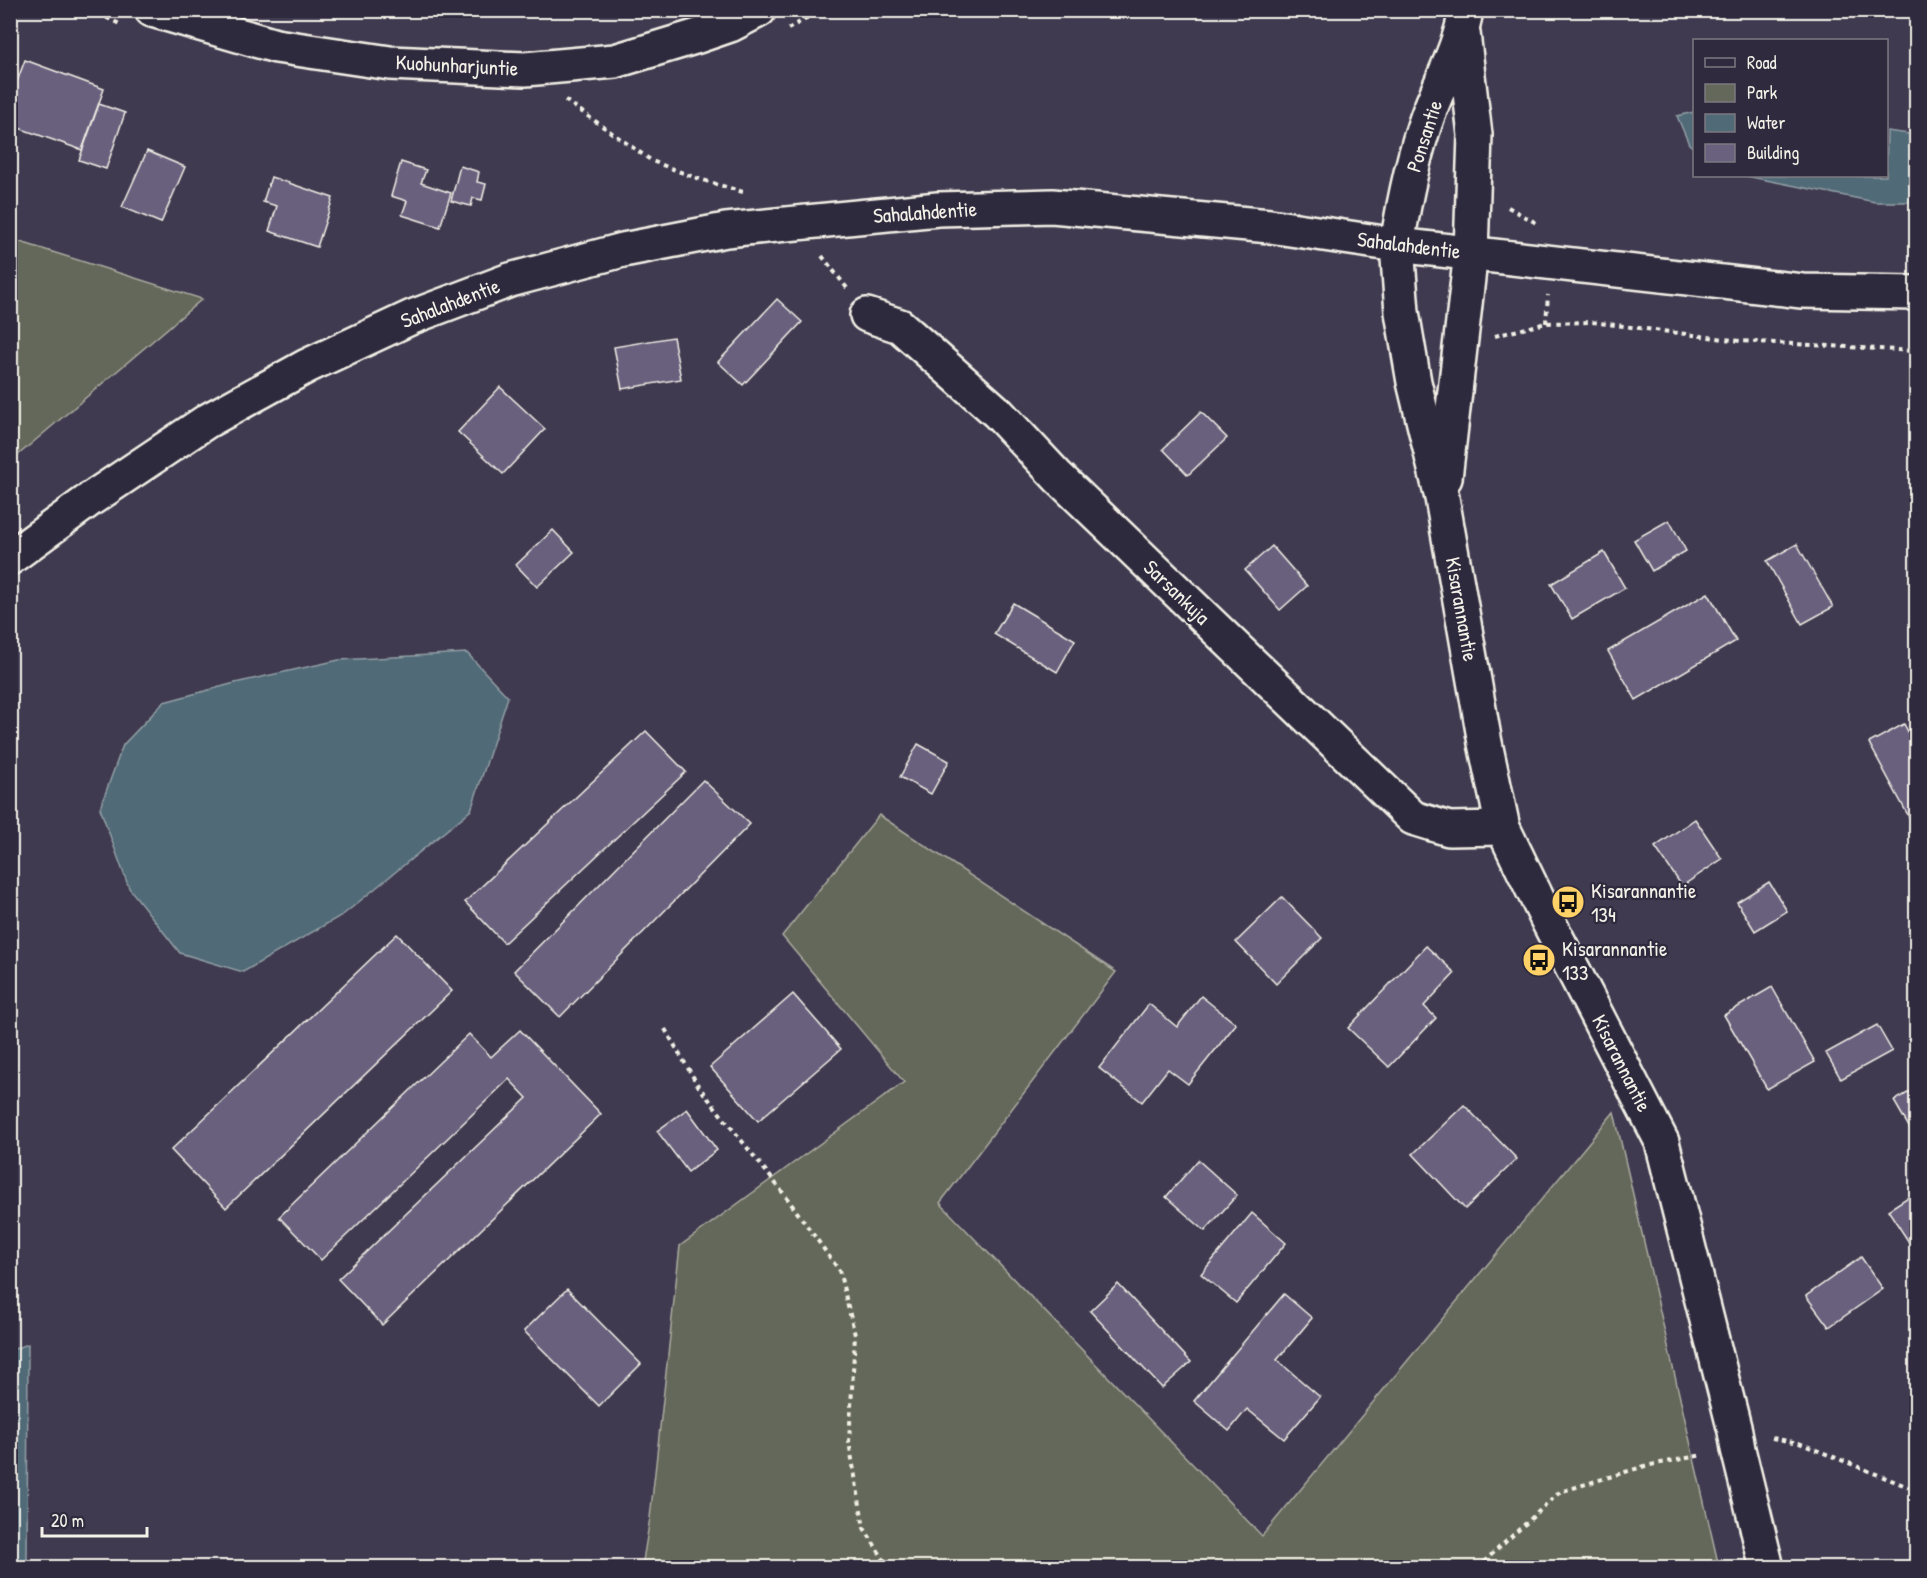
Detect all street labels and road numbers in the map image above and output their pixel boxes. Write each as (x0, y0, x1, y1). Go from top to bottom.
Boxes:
street label: Kuohunharjuntie (395, 47, 519, 83)
street label: Ponsantie (1399, 96, 1449, 176)
street label: Sahalahdentie (872, 194, 978, 230)
street label: Sahalahdentie (1356, 224, 1462, 266)
street label: Sahalahdentie (396, 271, 504, 335)
street label: Sarsankuja (1137, 553, 1217, 631)
street label: Kisarannantie (1439, 555, 1485, 663)
street label: Kisarannantie (1585, 1009, 1659, 1117)

